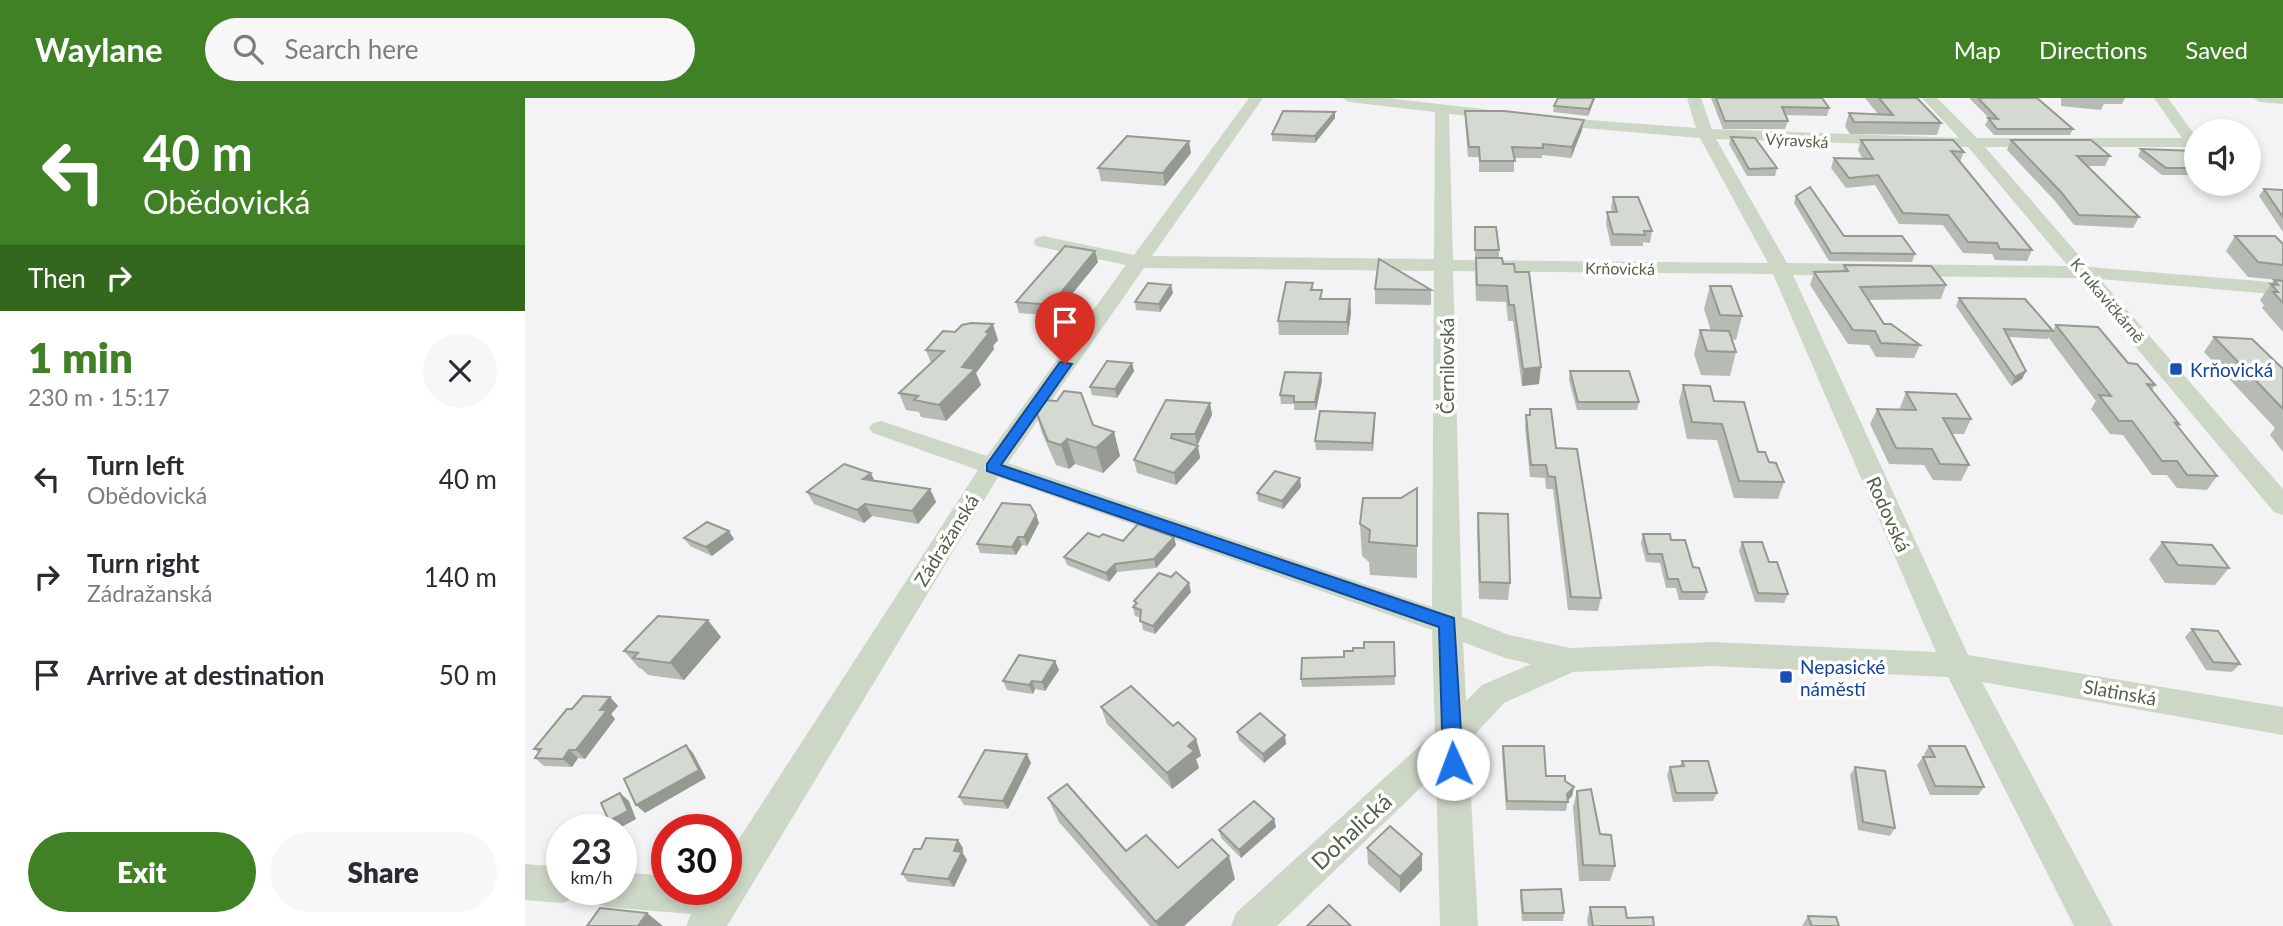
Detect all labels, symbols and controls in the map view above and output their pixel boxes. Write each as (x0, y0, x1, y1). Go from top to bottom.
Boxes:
search box (205, 18, 695, 81)
text: Waylane (35, 29, 163, 69)
icon: search (229, 30, 267, 68)
text: Search here (285, 33, 419, 65)
text: Map (1954, 35, 2001, 64)
text: Directions (2039, 35, 2147, 64)
text: Saved (2185, 35, 2248, 64)
map controls (2184, 119, 2261, 196)
button: sound (2184, 119, 2261, 196)
text: 40 m (143, 123, 253, 181)
icon: left (28, 126, 119, 217)
street label: Výravská (1765, 129, 1829, 151)
text: Obědovická (143, 182, 310, 221)
street label: K rukavičkárně (2067, 254, 2149, 346)
street label: Krňovická (1585, 258, 1655, 278)
icon: right (100, 259, 138, 297)
text: Then (28, 262, 86, 294)
pin (1035, 292, 1095, 364)
icon: arrive (1046, 303, 1084, 341)
street label: Černilovská (1435, 318, 1458, 414)
text: 1 min (28, 332, 133, 382)
button: close (423, 334, 497, 408)
place label: Krňovická (2190, 358, 2273, 381)
marker: Krňovická (2168, 361, 2184, 377)
text: 230 m · 15:17 (28, 383, 170, 411)
text: Turn left (87, 449, 184, 481)
icon: left (28, 460, 66, 498)
text: 40 m (439, 463, 497, 495)
street label: Rodovská (1862, 473, 1916, 555)
text: Obědovická (87, 481, 207, 509)
street label: Zádražanská (909, 490, 983, 590)
text: Turn right (87, 547, 200, 579)
icon: right (28, 558, 66, 596)
text: 140 m (424, 561, 497, 593)
text: Zádražanská (87, 579, 212, 607)
place label: Nepasické náměstí (1800, 655, 1885, 700)
icon: arrive (28, 656, 66, 694)
text: Arrive at destination (87, 659, 324, 691)
text: 50 m (439, 659, 497, 691)
marker: Nepasické náměstí (1778, 669, 1794, 685)
street label: Slatinská (2082, 674, 2158, 710)
position arrow (1416, 727, 1490, 801)
street label: Dohalická (1305, 787, 1397, 875)
speed limit sign: 30 (651, 814, 742, 905)
text: 23 (571, 829, 612, 871)
button: Exit (28, 832, 256, 912)
button: Share (270, 832, 497, 912)
text: km/h (570, 866, 613, 888)

